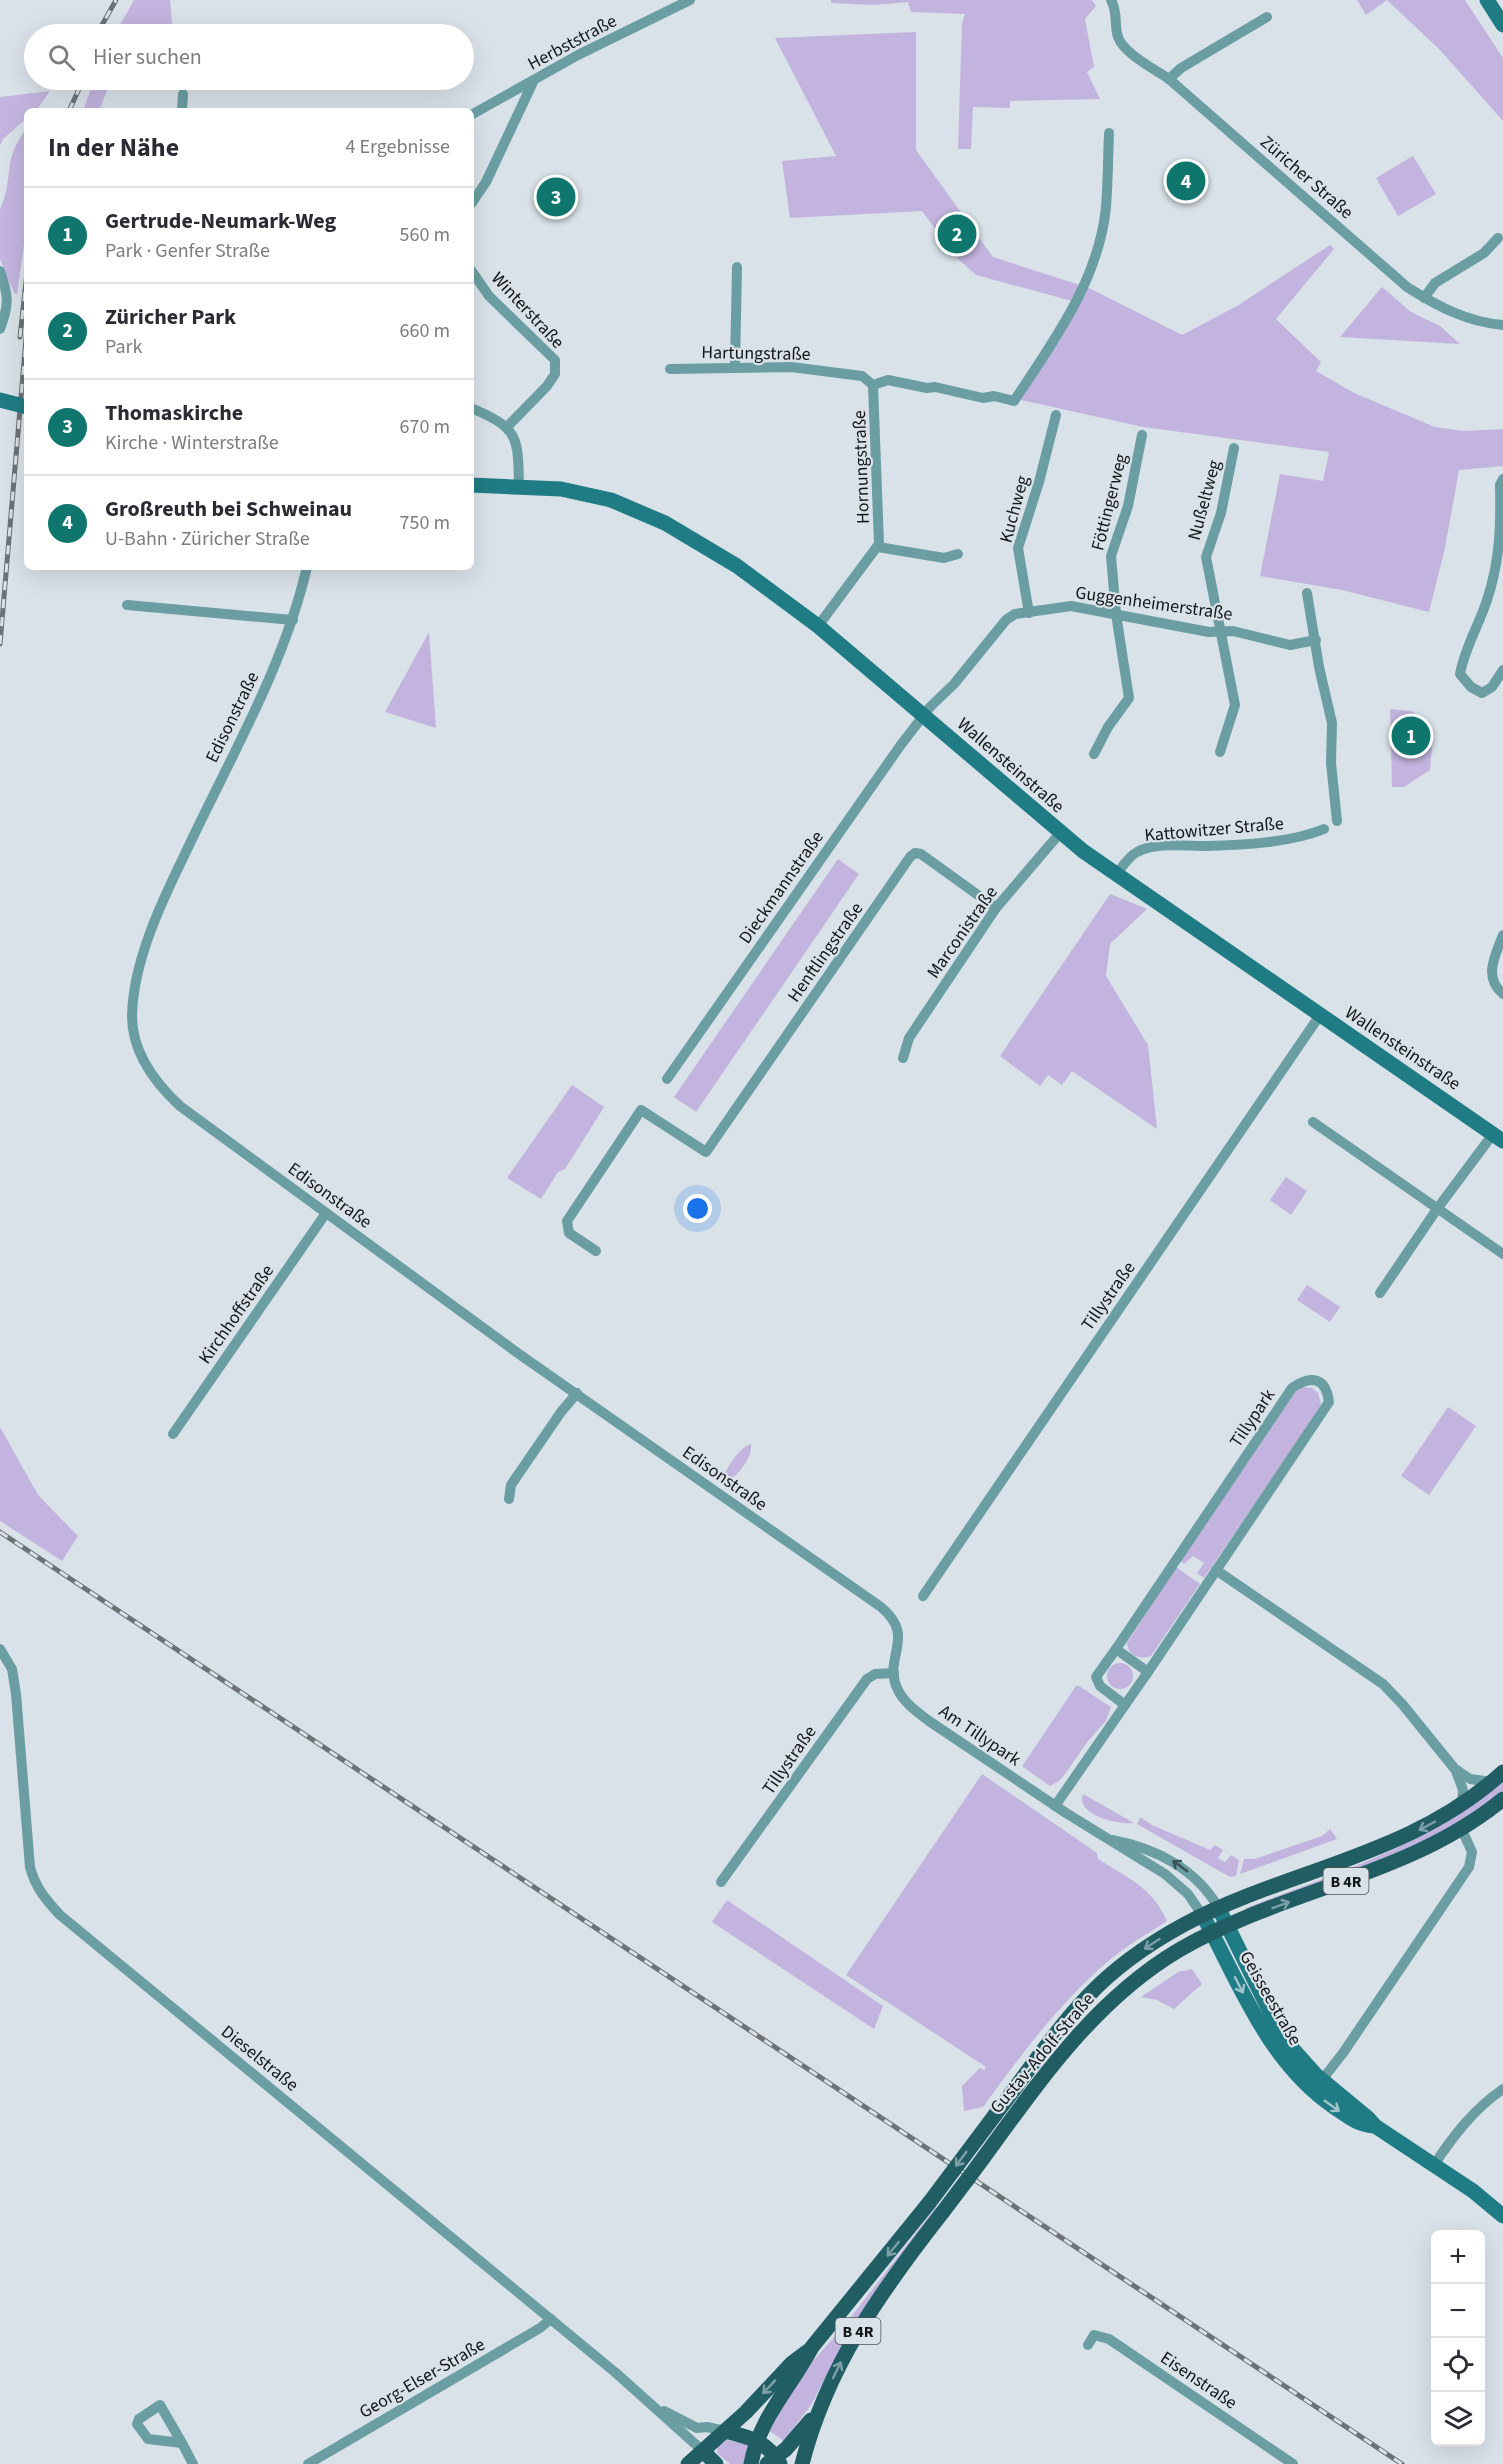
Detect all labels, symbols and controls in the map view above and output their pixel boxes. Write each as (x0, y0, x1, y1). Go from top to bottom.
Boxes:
street label: Herbststraße (523, 9, 621, 76)
search box (24, 24, 474, 90)
icon: search (45, 41, 78, 74)
text: Hier suchen (93, 41, 202, 73)
text: In der Nähe (48, 129, 179, 166)
street label: Züricher Straße (1255, 130, 1359, 225)
text: 4 Ergebnisse (345, 133, 450, 161)
pin: 4 (1166, 158, 1206, 204)
pin: 3 (536, 174, 576, 220)
text: Gertrude-Neumark-Weg (105, 205, 336, 237)
pin: 2 (938, 212, 976, 256)
text: 1 (62, 221, 73, 249)
text: 560 m (400, 221, 450, 249)
text: Park · Genfer Straße (105, 237, 270, 265)
street label: Winterstraße (485, 266, 570, 354)
text: Züricher Park (105, 301, 236, 333)
text: 2 (62, 317, 73, 345)
text: 660 m (400, 317, 450, 345)
text: Park (105, 333, 142, 361)
street label: Hartungstraße (701, 340, 811, 367)
text: Thomaskirche (105, 397, 243, 429)
street label: Hornungstraße (847, 410, 876, 524)
text: 3 (62, 413, 73, 441)
text: 670 m (400, 413, 450, 441)
text: Kirche · Winterstraße (105, 429, 279, 457)
street label: Föttingerweg (1085, 451, 1134, 553)
street label: Nußeltweg (1182, 457, 1227, 543)
street label: Kuchweg (994, 473, 1035, 546)
text: Großreuth bei Schweinau (105, 493, 352, 525)
text: 4 (62, 509, 73, 537)
text: 750 m (400, 509, 450, 537)
text: U-Bahn · Züricher Straße (105, 525, 310, 553)
street label: Guggenheimerstraße (1074, 580, 1234, 627)
street label: Edisonstraße (200, 667, 265, 767)
street label: Wallensteinstraße (952, 712, 1070, 819)
pin: 1 (1392, 714, 1430, 758)
street label: Kattowitzer Straße (1143, 811, 1285, 848)
street label: Dieckmannstraße (733, 826, 830, 949)
street label: Marconistraße (921, 881, 1004, 984)
street label: Henftlingstraße (782, 897, 869, 1007)
street label: Wallensteinstraße (1340, 1000, 1466, 1096)
street label: Edisonstraße (283, 1156, 377, 1234)
your location (683, 1194, 712, 1223)
street label: Tillystraße (1075, 1257, 1141, 1336)
street label: Kirchhoffstraße (193, 1259, 280, 1369)
street label: Tillypark (1224, 1384, 1281, 1452)
street label: Edisonstraße (677, 1440, 772, 1517)
street label: Am Tillypark (934, 1699, 1026, 1772)
street label: Tillystraße (756, 1721, 822, 1800)
one-way arrow (1419, 1820, 1436, 1832)
one-way arrow (1172, 1860, 1188, 1872)
road number: B 4R (1324, 1868, 1368, 1894)
one-way arrow (1271, 1899, 1290, 1910)
one-way arrow (1144, 1938, 1161, 1950)
street label: Geisseestraße (1234, 1947, 1308, 2050)
one-way arrow (1233, 1976, 1245, 1993)
street label: Gustav-Adolf-Straße (984, 1988, 1100, 2119)
street label: Dieselstraße (216, 2019, 304, 2097)
one-way arrow (1324, 2100, 1340, 2112)
one-way arrow (955, 2150, 968, 2166)
map controls (1431, 2230, 1485, 2446)
button: + (1431, 2230, 1485, 2284)
one-way arrow (886, 2241, 900, 2256)
button: − (1431, 2284, 1485, 2338)
road number: B 4R (836, 2318, 880, 2344)
street label: Georg-Elser-Straße (355, 2332, 490, 2425)
button: locate (1431, 2338, 1485, 2392)
street label: Eisenstraße (1155, 2346, 1242, 2415)
one-way arrow (831, 2361, 843, 2379)
one-way arrow (762, 2379, 777, 2394)
button: layers (1431, 2392, 1485, 2446)

